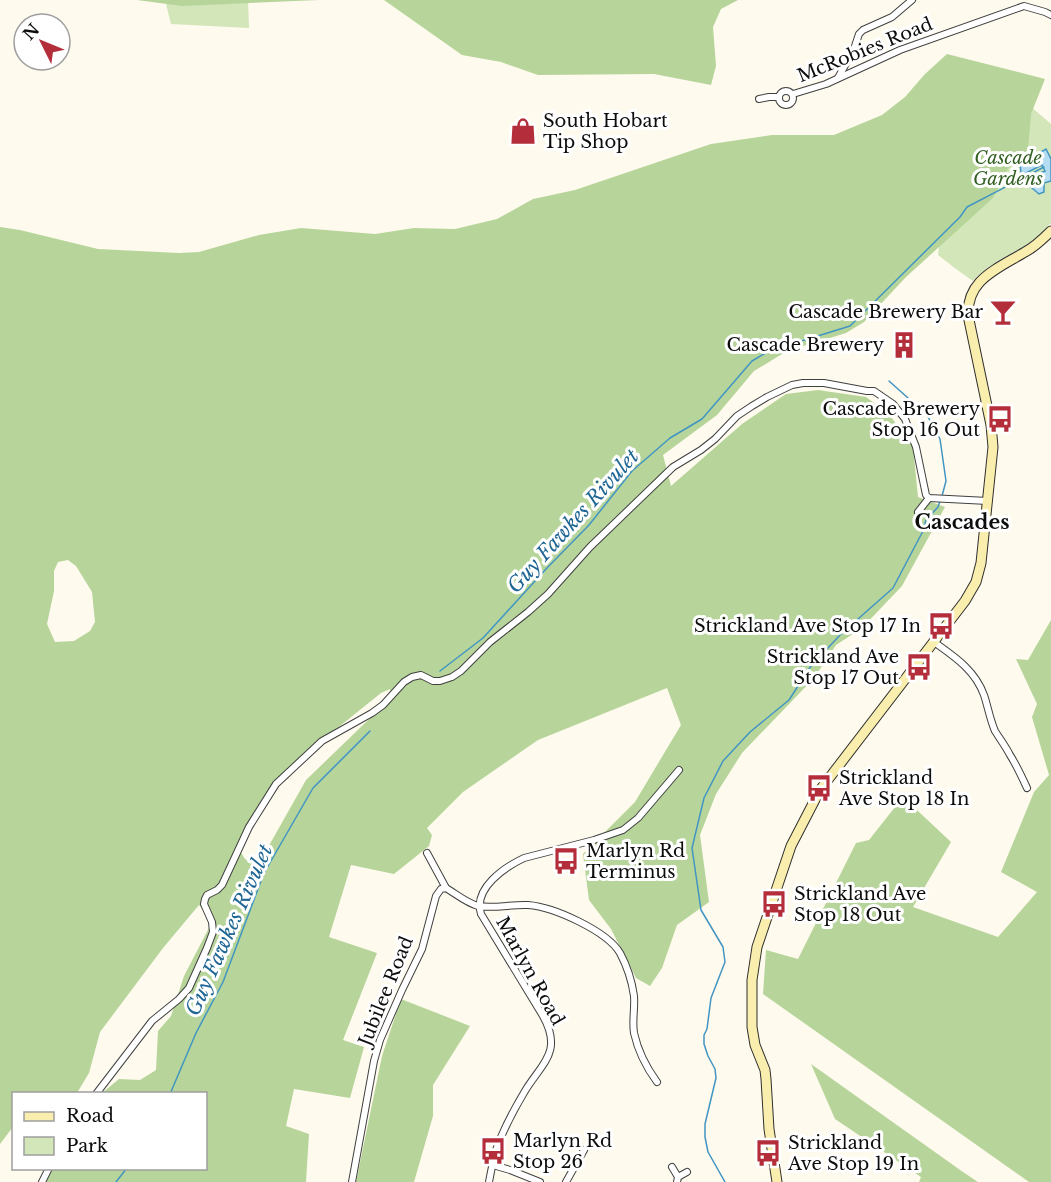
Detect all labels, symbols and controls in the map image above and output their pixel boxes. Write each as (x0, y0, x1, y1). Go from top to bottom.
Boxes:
north arrow (12, 12, 72, 72)
street label: McRobies Road (794, 13, 936, 87)
text: N (19, 19, 43, 44)
place label: South Hobart Tip Shop (543, 110, 668, 153)
shop icon: South Hobart Tip Shop (508, 116, 538, 146)
park label: Cascade Gardens (973, 147, 1043, 190)
bar icon: Cascade Brewery Bar (988, 297, 1018, 327)
place label: Cascade Brewery Bar (788, 301, 983, 323)
building icon: Cascade Brewery (889, 330, 919, 360)
place label: Cascade Brewery (726, 334, 884, 356)
place label: Cascade Brewery Stop 16 Out (822, 398, 980, 441)
bus stop icon: Cascade Brewery Stop 16 Out (985, 404, 1015, 434)
water label: Guy Fawkes Rivulet (502, 444, 644, 598)
district label: Cascades (915, 510, 1009, 534)
bus stop icon: Strickland Ave Stop 17 In (926, 611, 956, 641)
place label: Strickland Ave Stop 17 In (694, 615, 921, 637)
place label: Strickland Ave Stop 17 Out (767, 646, 899, 689)
bus stop icon: Strickland Ave Stop 17 Out (904, 652, 934, 682)
place label: Strickland Ave Stop 18 In (838, 767, 969, 810)
bus stop icon: Strickland Ave Stop 18 In (804, 773, 834, 803)
water label: Guy Fawkes Rivulet (180, 840, 278, 1019)
place label: Marlyn Rd Terminus (586, 840, 685, 883)
bus stop icon: Marlyn Rd Terminus (551, 846, 581, 876)
place label: Strickland Ave Stop 18 Out (794, 883, 926, 926)
bus stop icon: Strickland Ave Stop 18 Out (759, 889, 789, 919)
street label: Marlyn Road (491, 913, 569, 1029)
street label: Jubilee Road (353, 933, 418, 1051)
legend (12, 1092, 207, 1170)
text: Road (66, 1105, 114, 1127)
place label: Marlyn Rd Stop 26 (513, 1130, 612, 1173)
place label: Strickland Ave Stop 19 In (787, 1132, 919, 1175)
text: Park (66, 1135, 108, 1157)
bus stop icon: Marlyn Rd Stop 26 (478, 1136, 508, 1166)
bus stop icon: Strickland Ave Stop 19 In (753, 1138, 783, 1168)

